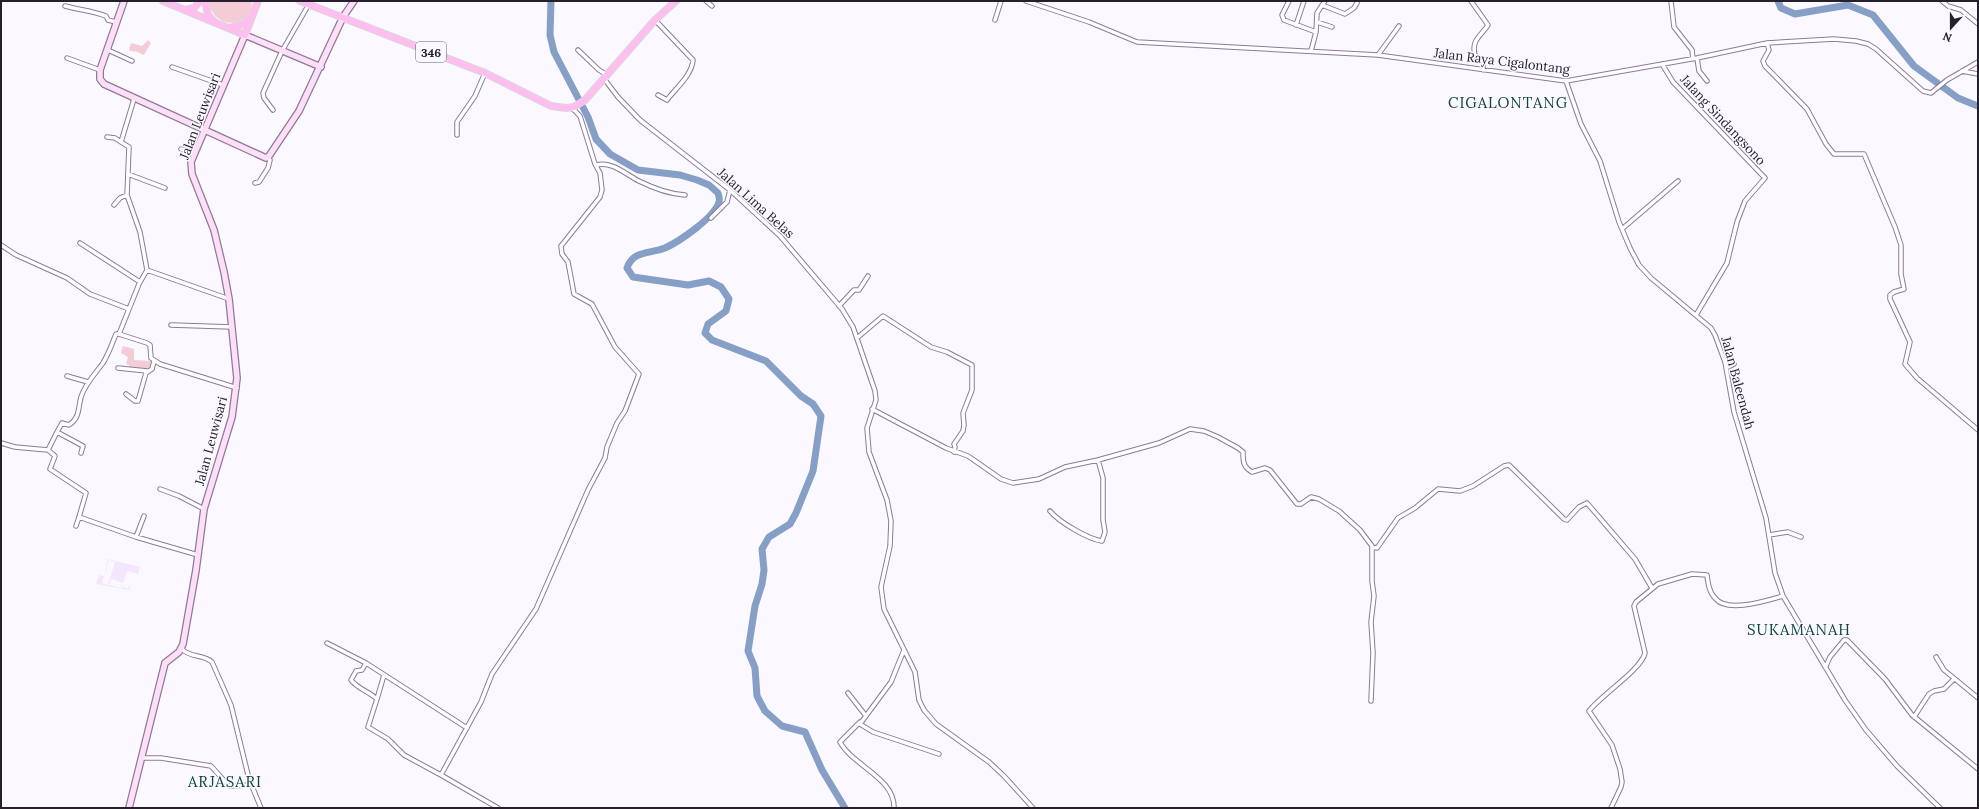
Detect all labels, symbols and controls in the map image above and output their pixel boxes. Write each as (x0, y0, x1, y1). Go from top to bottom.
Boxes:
north arrow (1931, 8, 1971, 48)
text: N (1940, 29, 1954, 45)
road number: 346 (416, 42, 446, 62)
street label: Jalan Raya Cigalontang (1432, 44, 1572, 78)
street label: Jalan Leuwisari (175, 70, 224, 163)
street label: Jalang Sindangsono (1676, 70, 1770, 169)
district label: CIGALONTANG (1448, 93, 1568, 112)
street label: Jalan Lima Belas (713, 163, 798, 242)
street label: Jalan Baleendah (1717, 334, 1759, 431)
street label: Jalan Leuwisari (191, 394, 231, 488)
district label: SUKAMANAH (1747, 620, 1851, 639)
district label: ARJASARI (187, 772, 262, 791)

